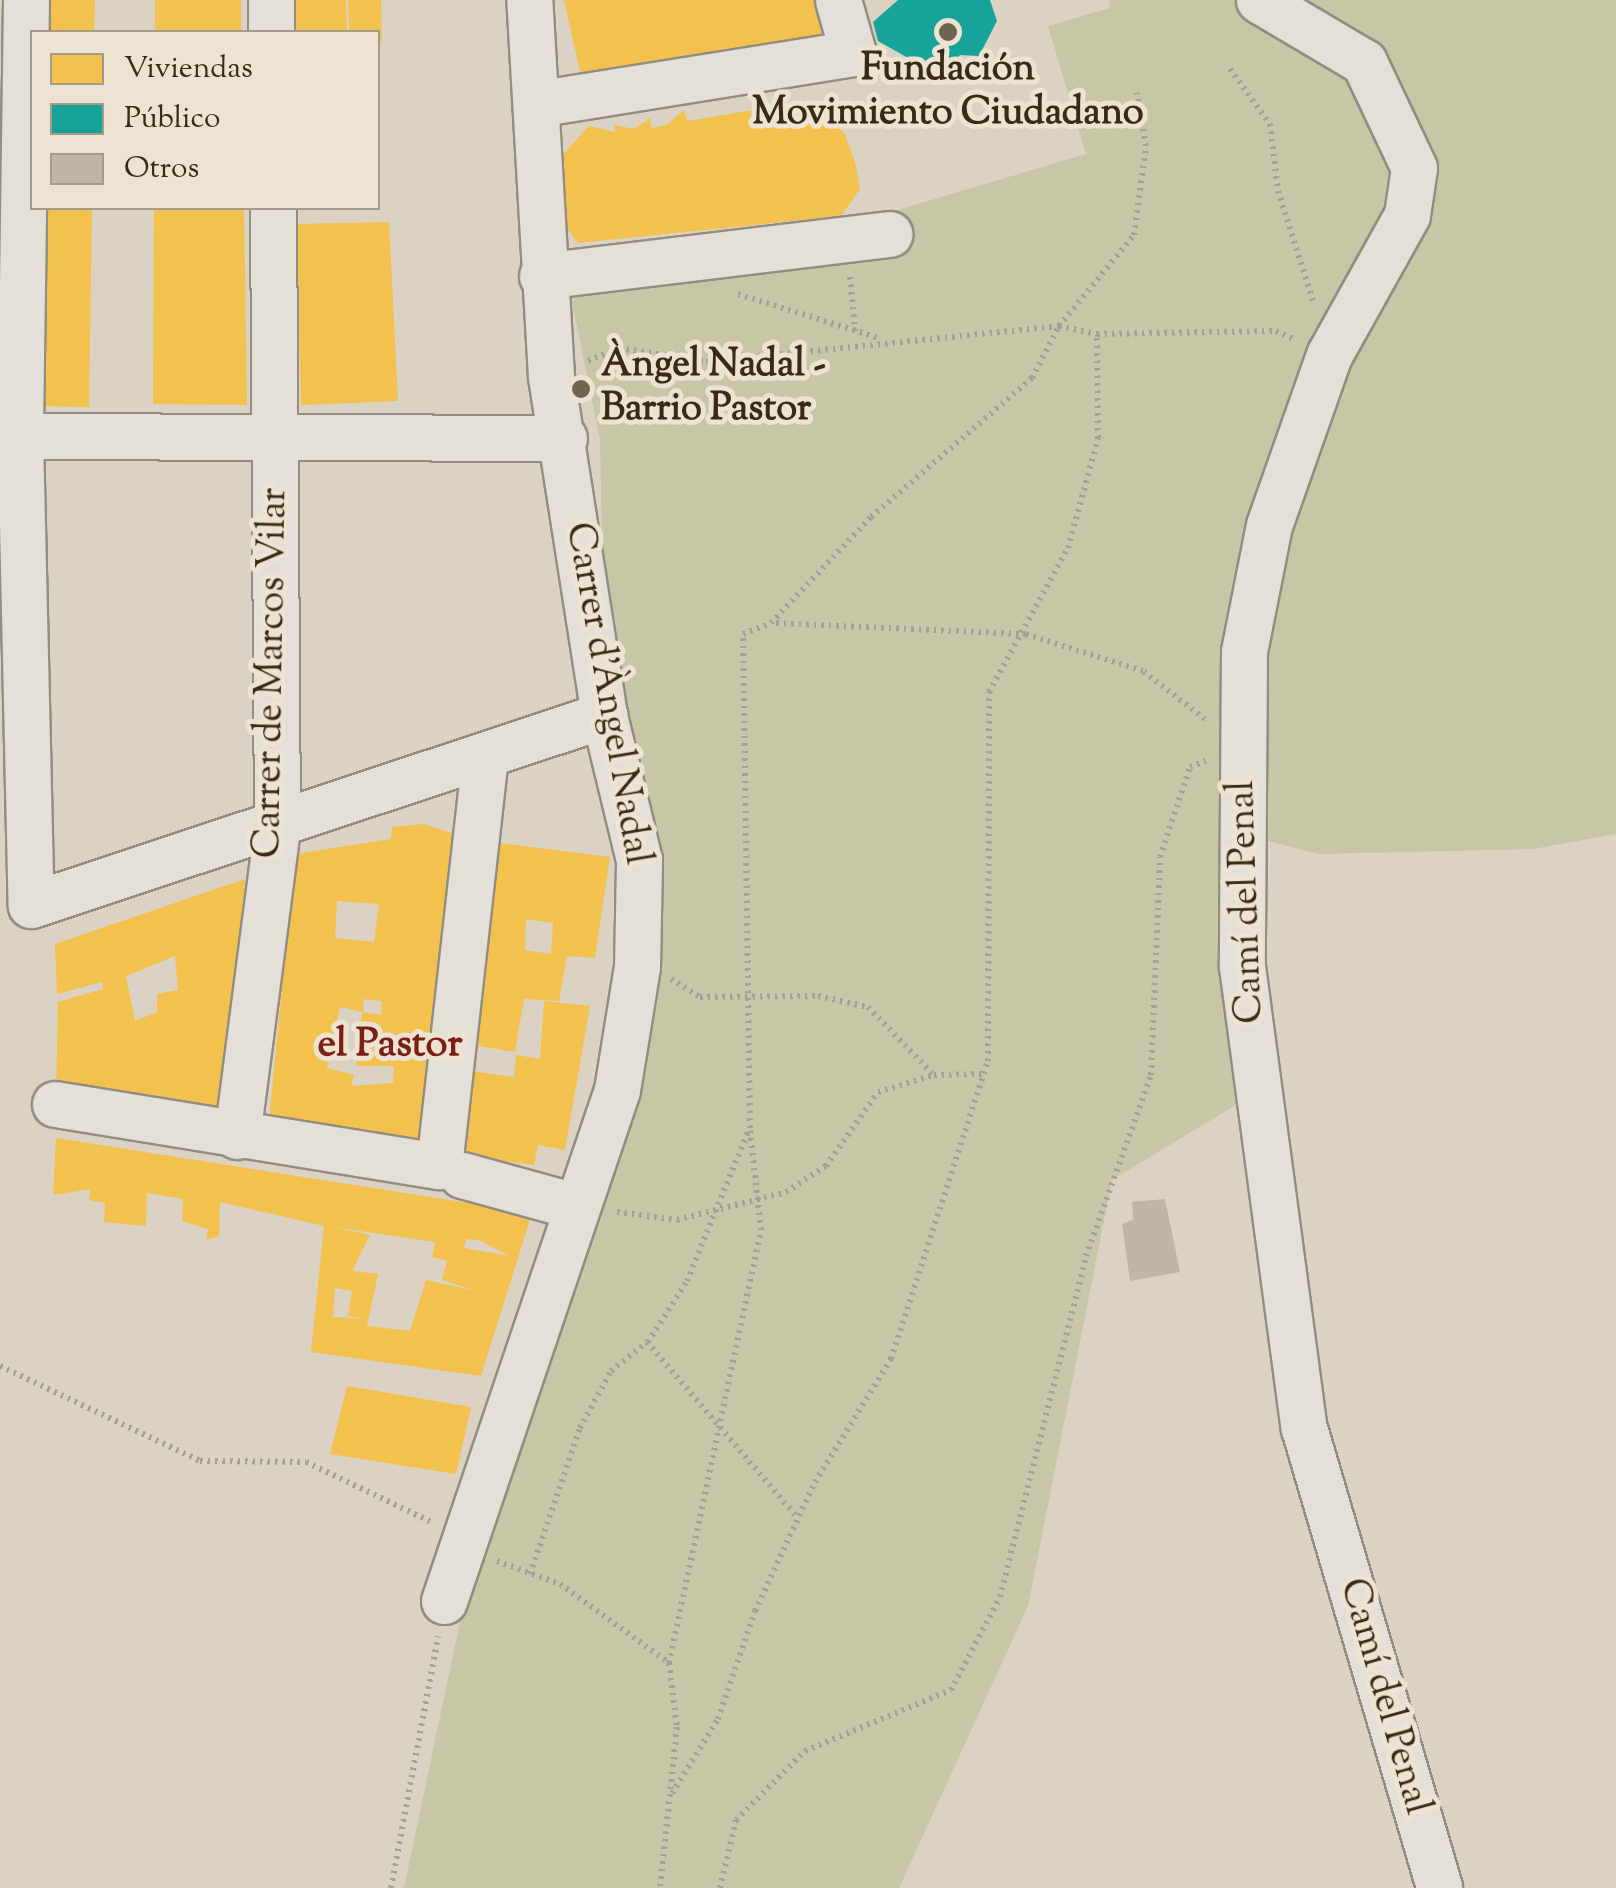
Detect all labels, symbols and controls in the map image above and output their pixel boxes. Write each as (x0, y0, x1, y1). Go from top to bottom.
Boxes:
marker: Fundación Movimiento Ciudadano (937, 21, 959, 43)
legend (30, 30, 380, 210)
text: Viviendas (124, 48, 253, 91)
place label: Fundación Movimiento Ciudadano (752, 48, 1144, 137)
text: Público (124, 98, 220, 141)
text: Otros (124, 148, 199, 191)
place label: Àngel Nadal - Barrio Pastor (601, 344, 826, 434)
marker: Àngel Nadal - Barrio Pastor (570, 378, 592, 400)
street label: Carrer de Marcos Vilar (247, 487, 299, 859)
street label: Carrer d'Àngel Nadal (553, 519, 659, 869)
street label: Camí del Penal (1221, 780, 1275, 1024)
district label: el Pastor (318, 1022, 462, 1070)
street label: Camí del Penal (1328, 1574, 1438, 1820)

